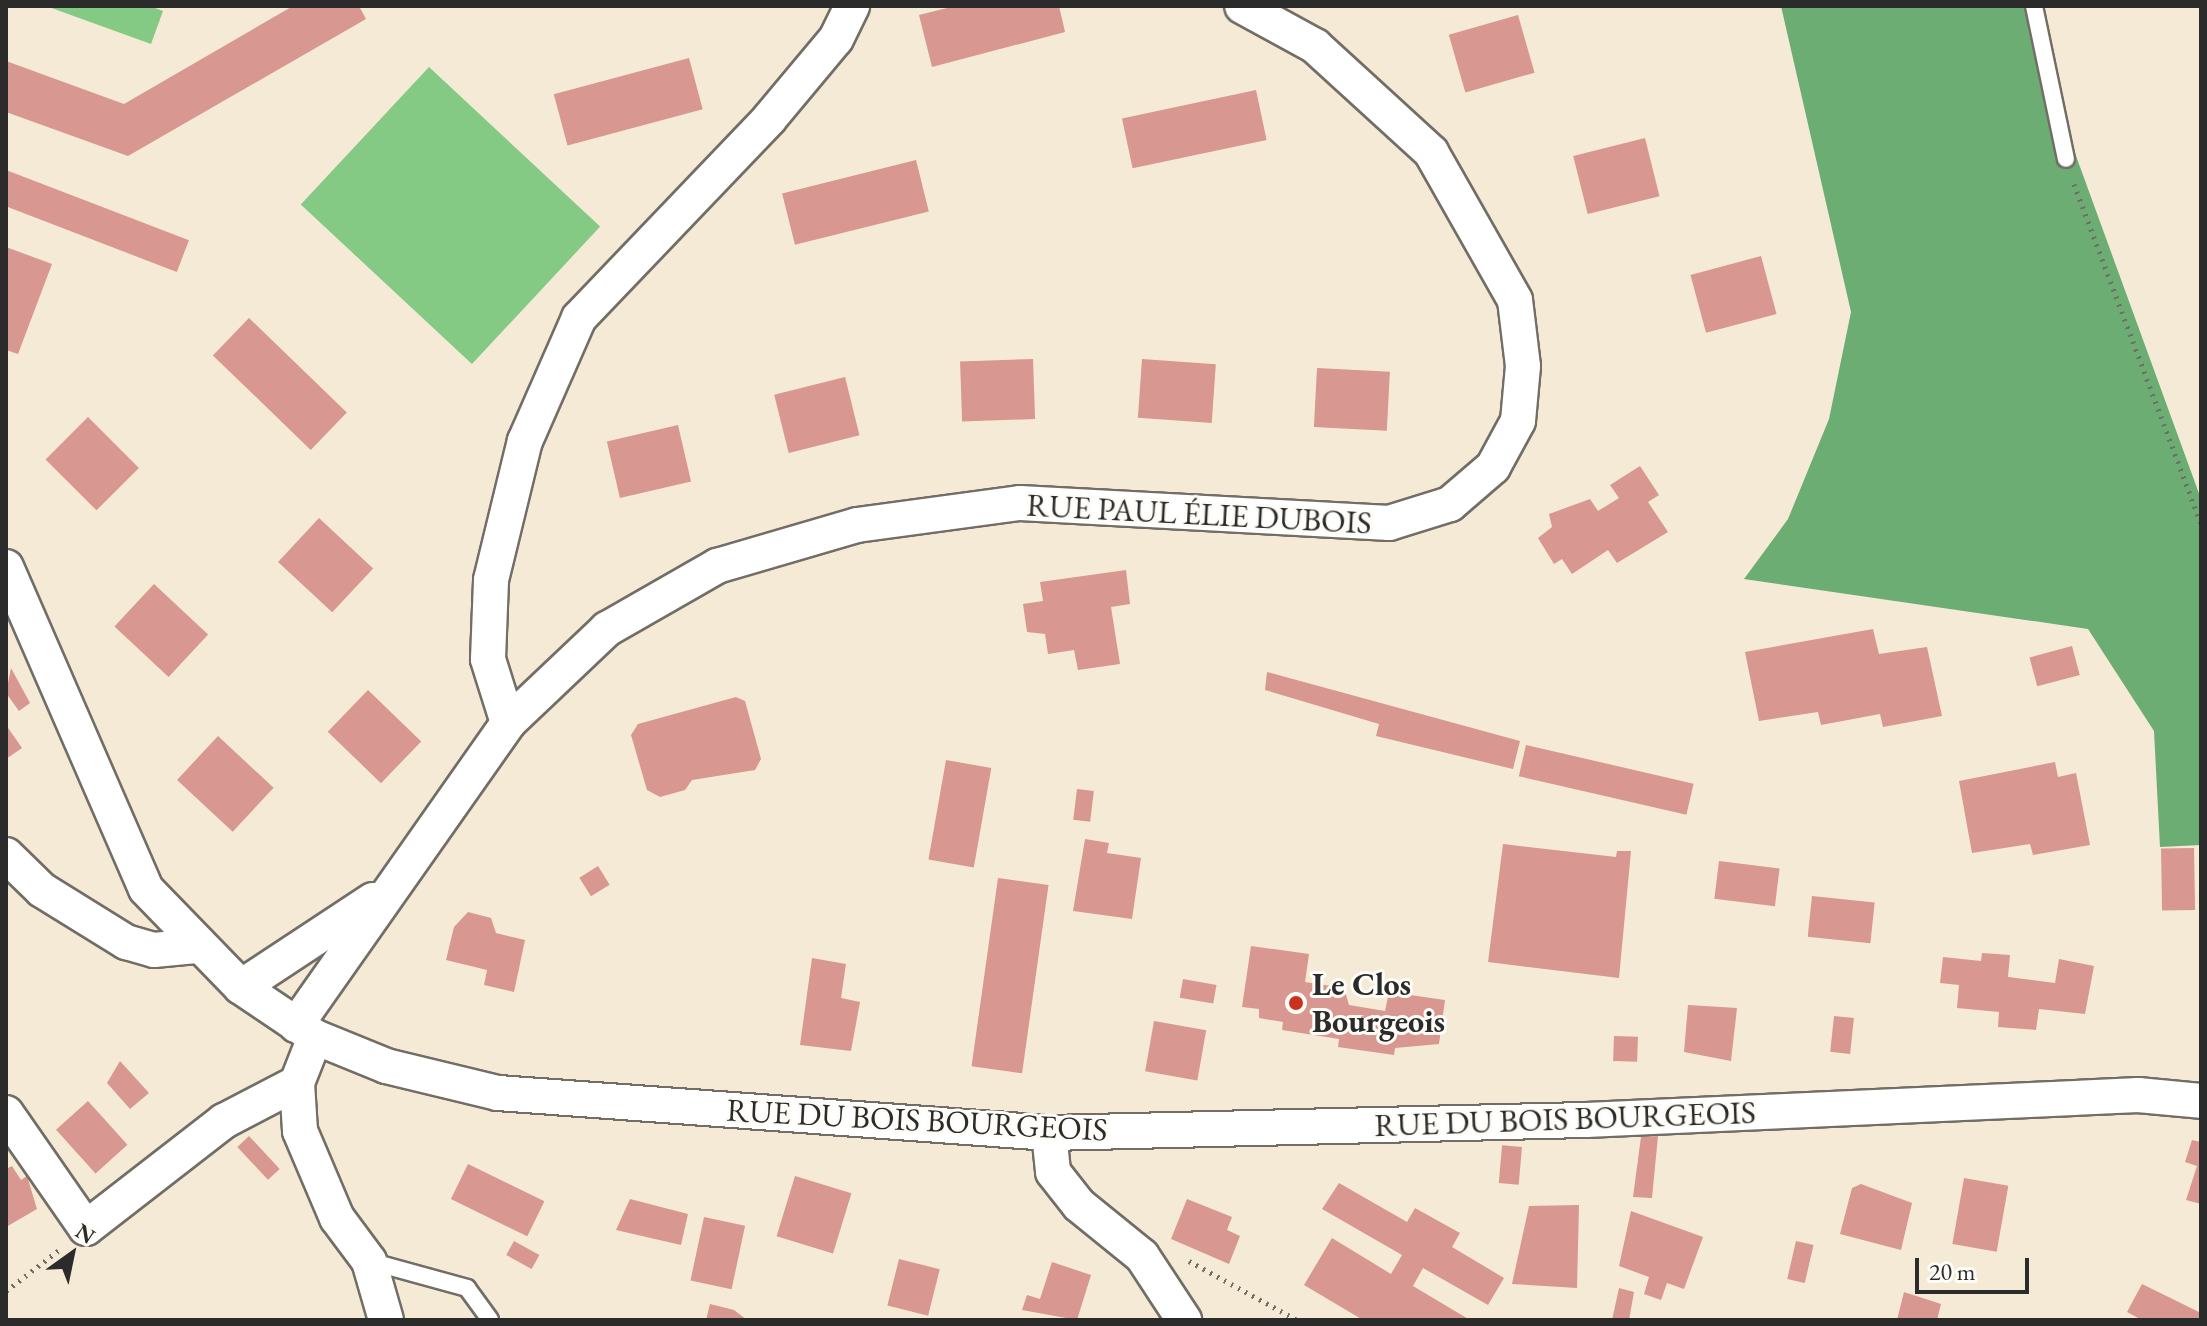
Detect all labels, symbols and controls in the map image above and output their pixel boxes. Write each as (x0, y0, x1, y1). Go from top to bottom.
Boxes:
street label: RUE PAUL ÉLIE DUBOIS (1026, 486, 1372, 542)
place label: Le Clos Bourgeois (1312, 966, 1445, 1041)
marker: Le Clos Bourgeois (1287, 994, 1305, 1012)
street label: RUE DU BOIS BOURGEOIS (725, 1091, 1109, 1149)
street label: RUE DU BOIS BOURGEOIS (1374, 1093, 1756, 1145)
north arrow (32, 1214, 112, 1294)
text: N (70, 1216, 101, 1250)
scale bar (1919, 1242, 2033, 1292)
text: 20 m (1929, 1256, 1976, 1287)

